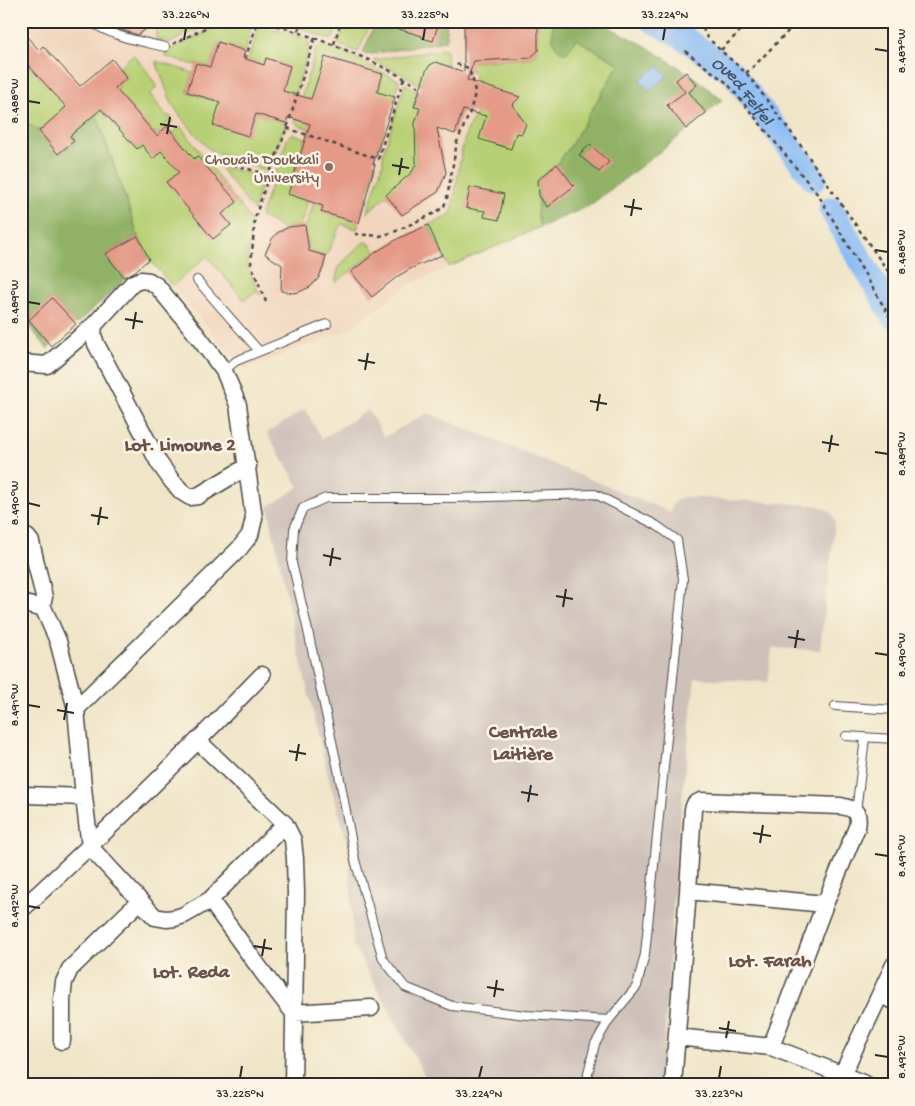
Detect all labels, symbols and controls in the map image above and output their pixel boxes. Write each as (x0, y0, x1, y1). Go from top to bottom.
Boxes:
text: 33.226°N (161, 9, 210, 23)
text: 33.225°N (400, 9, 449, 23)
text: 33.224°N (641, 9, 689, 23)
text: 8.487°W (896, 29, 910, 73)
water label: Oued Felfel (707, 53, 777, 131)
text: 8.488°W (9, 79, 23, 123)
place label: Chouaib Doukkali University (205, 152, 319, 189)
marker: Chouaib Doukkali University (323, 161, 335, 173)
text: 8.488°W (896, 230, 910, 274)
text: 8.489°W (9, 280, 23, 324)
text: 8.489°W (896, 432, 910, 476)
district label: Lot. Limoune 2 (124, 435, 236, 458)
text: 8.490°W (9, 481, 23, 525)
text: 8.490°W (896, 633, 910, 677)
text: 8.491°W (9, 684, 23, 726)
district label: Centrale Laitière (488, 722, 558, 767)
text: 8.491°W (896, 835, 910, 877)
text: 8.492°W (9, 884, 23, 928)
district label: Lot. Farah (729, 951, 812, 974)
district label: Lot. Reda (153, 962, 231, 985)
text: 8.492°W (896, 1035, 910, 1079)
text: 33.225°N (215, 1088, 264, 1102)
text: 33.224°N (455, 1088, 503, 1102)
text: 33.223°N (694, 1088, 743, 1102)

